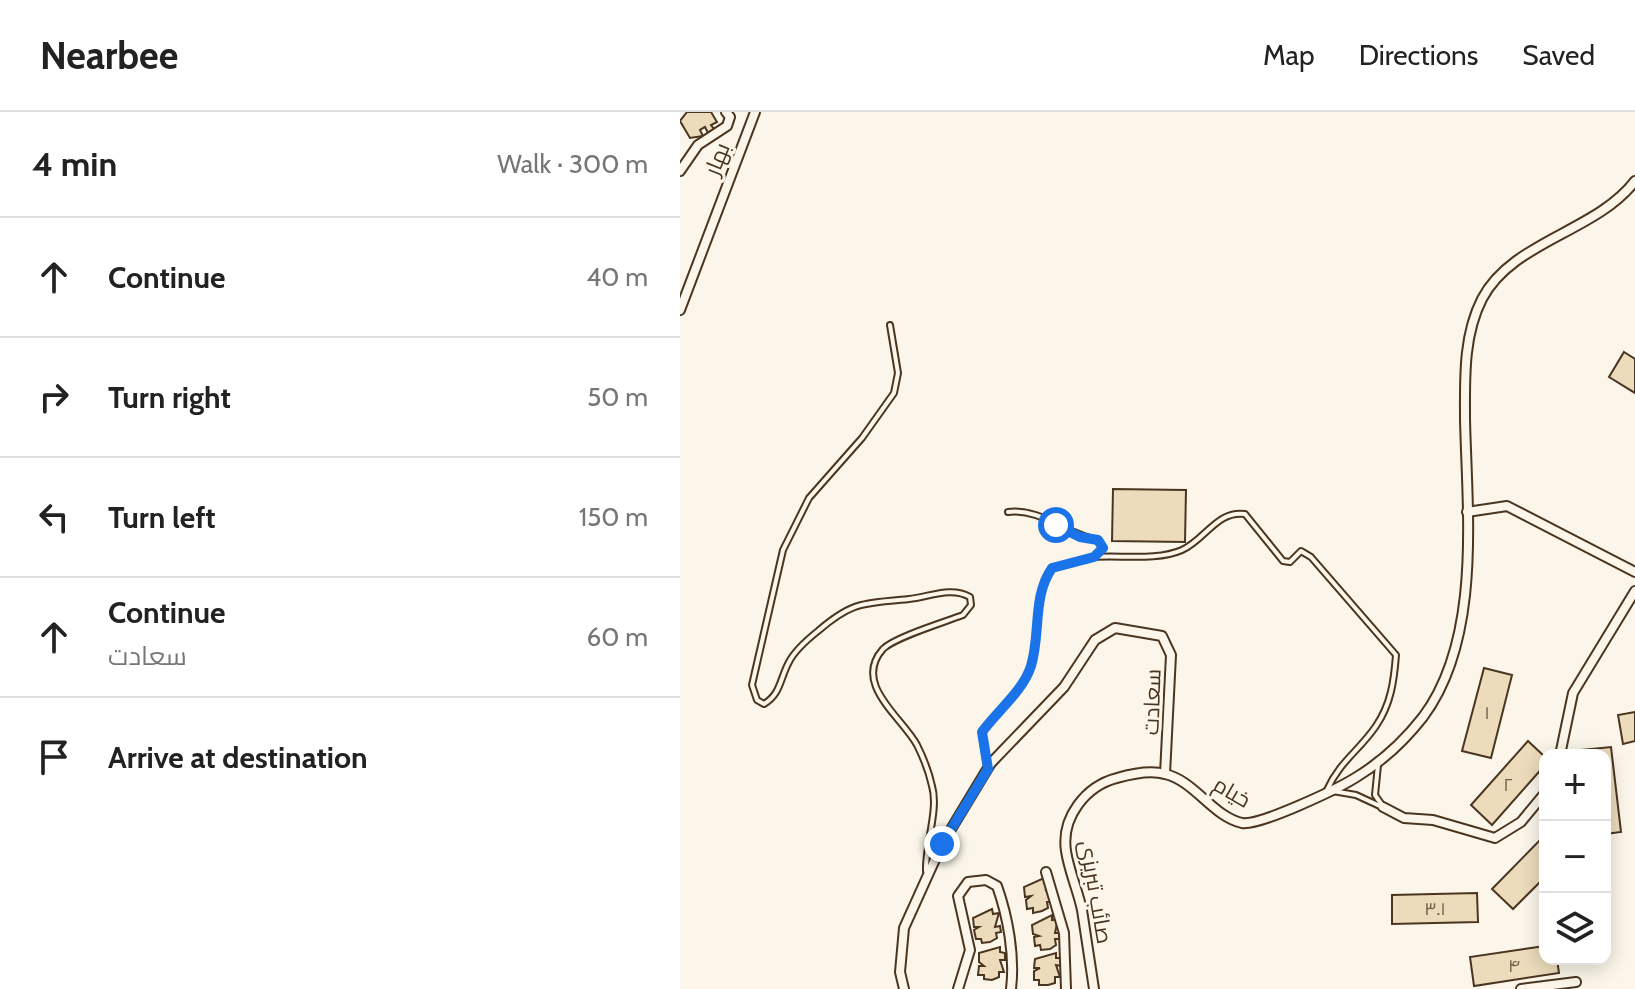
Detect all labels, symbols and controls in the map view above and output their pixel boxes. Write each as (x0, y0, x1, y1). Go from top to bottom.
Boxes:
text: Nearbee (40, 32, 178, 79)
text: Map (1263, 38, 1315, 72)
text: Directions (1359, 38, 1478, 72)
text: Saved (1522, 38, 1595, 72)
street label: بهار (698, 139, 736, 181)
text: 4 min (32, 143, 117, 185)
text: Walk · 300 m (497, 148, 648, 180)
icon: ahead (32, 255, 76, 299)
text: Continue (108, 259, 225, 296)
text: 40 m (586, 261, 648, 293)
icon: right (32, 375, 76, 419)
text: Turn right (108, 379, 231, 416)
text: 50 m (587, 381, 648, 413)
icon: left (32, 495, 76, 539)
text: Turn left (108, 499, 216, 536)
text: 150 m (579, 501, 648, 533)
route start (1038, 507, 1074, 543)
text: Continue (108, 594, 225, 631)
icon: ahead (32, 615, 76, 659)
text: 60 m (586, 621, 648, 653)
text: سعادت (108, 640, 187, 672)
street label: سعادت (1137, 668, 1167, 736)
house number: ۱ (1484, 702, 1490, 724)
icon: arrive (32, 735, 76, 779)
text: Arrive at destination (108, 739, 368, 776)
map controls (1539, 749, 1611, 965)
button: + (1539, 749, 1611, 821)
street label: خیام (1207, 771, 1256, 815)
house number: ۲ (1503, 774, 1513, 796)
button: − (1539, 821, 1611, 893)
route end (924, 826, 960, 862)
street label: صائب تبریزی (1074, 838, 1118, 946)
button: layers (1539, 893, 1611, 965)
house number: ۳.۱ (1424, 898, 1446, 920)
house number: ۴ (1508, 955, 1520, 977)

